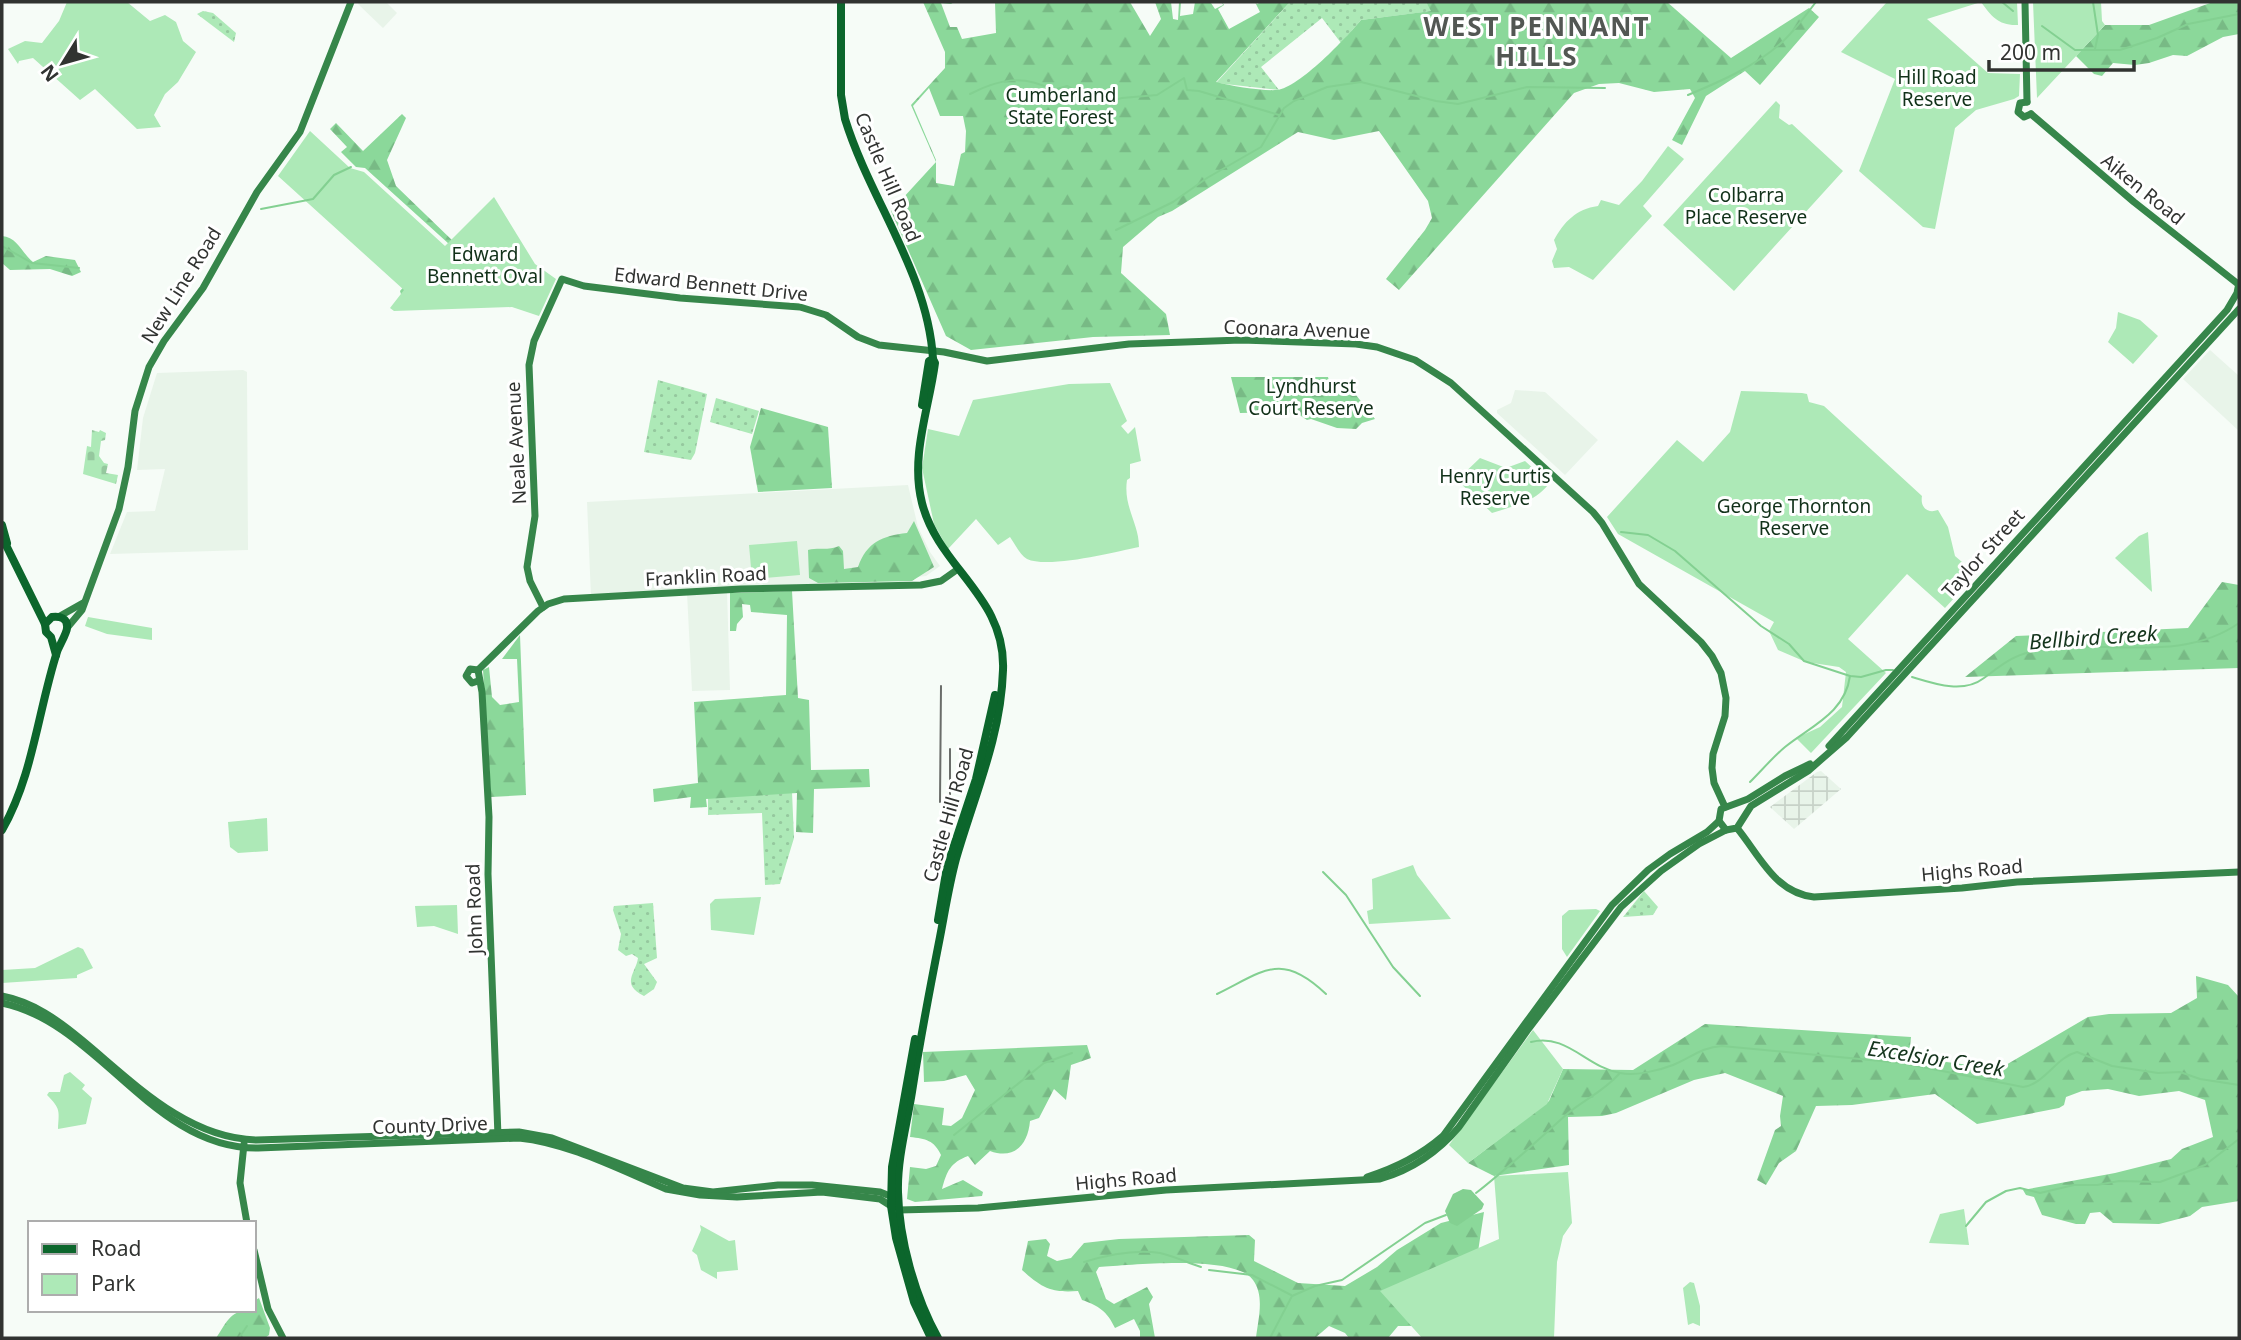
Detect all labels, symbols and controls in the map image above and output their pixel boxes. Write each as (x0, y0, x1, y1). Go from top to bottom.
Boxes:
district label: WEST PENNANT HILLS (1424, 8, 1650, 74)
north arrow (28, 28, 98, 98)
scale bar (1989, 28, 2134, 72)
text: 200 m (2000, 38, 2061, 66)
text: N (34, 59, 64, 87)
park label: Hill Road Reserve (1897, 64, 1977, 112)
park label: Cumberland State Forest (1006, 82, 1116, 130)
street label: Castle Hill Road (849, 108, 927, 246)
street label: Aiken Road (2096, 147, 2190, 231)
park label: Colbarra Place Reserve (1685, 182, 1807, 230)
street label: New Line Road (135, 222, 227, 348)
park label: Edward Bennett Oval (427, 241, 543, 289)
street label: Edward Bennett Drive (613, 261, 809, 307)
street label: Coonara Avenue (1223, 313, 1371, 345)
park label: Lyndhurst Court Reserve (1248, 373, 1374, 421)
street label: Neale Avenue (500, 381, 532, 505)
park label: Henry Curtis Reserve (1439, 463, 1551, 511)
park label: George Thornton Reserve (1717, 493, 1871, 541)
street label: Taylor Street (1936, 503, 2030, 603)
street label: Franklin Road (644, 560, 768, 592)
water label: Bellbird Creek (2028, 618, 2160, 655)
street label: Castle Hill Road (916, 745, 980, 885)
street label: Highs Road (1920, 853, 2024, 887)
street label: John Road (459, 863, 489, 957)
water label: Excelsior Creek (1866, 1033, 2008, 1083)
street label: County Drive (372, 1110, 488, 1140)
street label: Highs Road (1074, 1162, 1178, 1196)
legend (28, 1221, 256, 1312)
text: Road (91, 1234, 141, 1262)
text: Park (91, 1269, 136, 1297)

